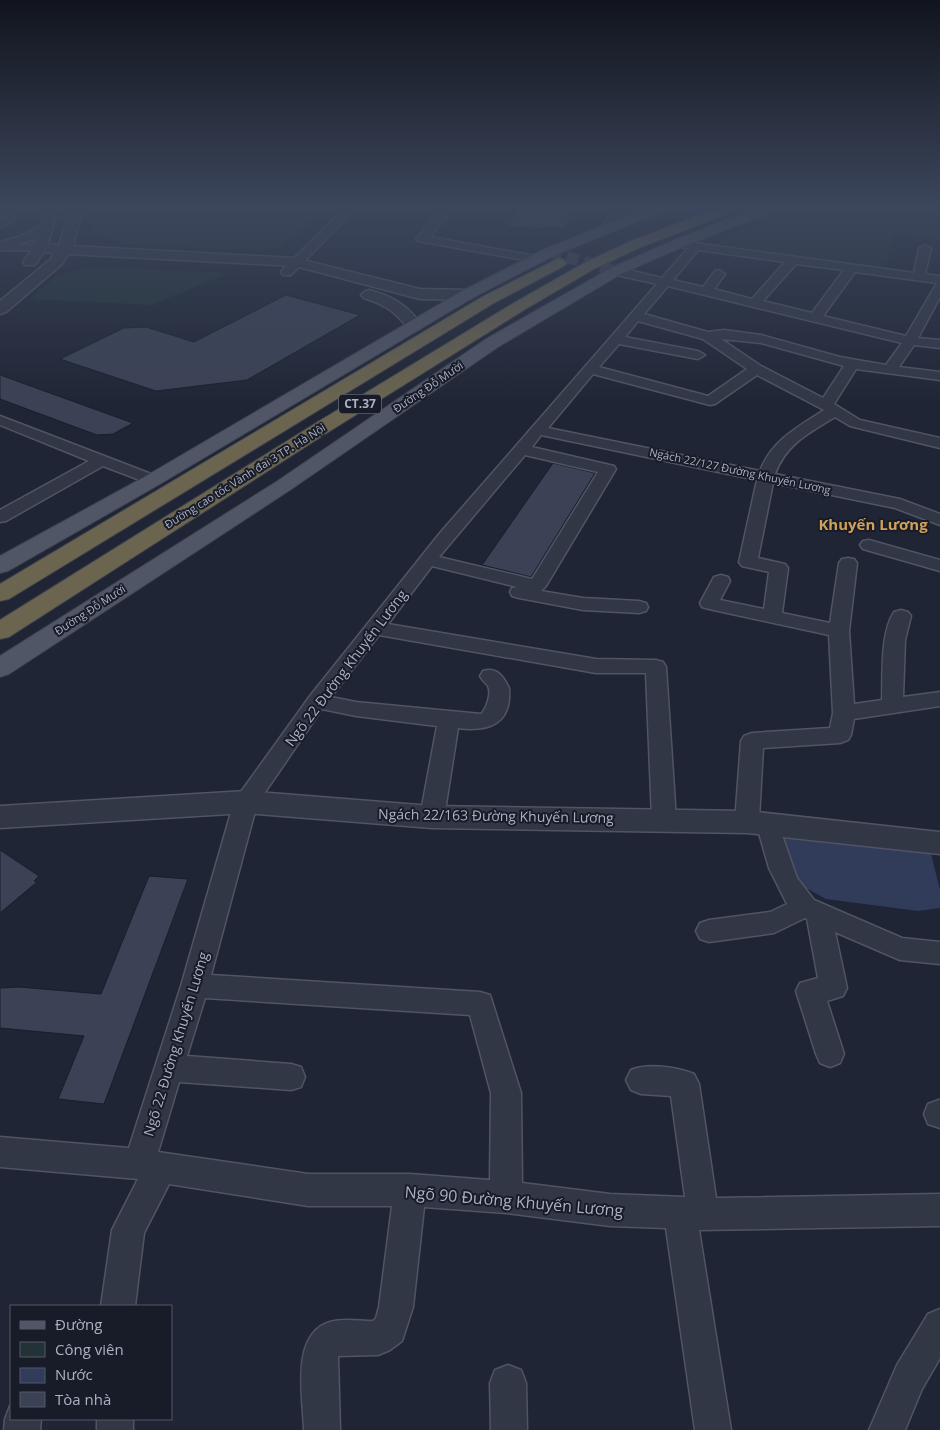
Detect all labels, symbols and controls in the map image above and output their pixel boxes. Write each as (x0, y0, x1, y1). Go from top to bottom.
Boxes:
street label: Đường Đỗ Mười (390, 358, 466, 416)
road number: CT.37 (339, 394, 381, 414)
street label: Đường cao tốc Vành đai 3 TP. Hà Nội (161, 420, 328, 531)
street label: Ngách 22/127 Đường Khuyến Lương (648, 444, 832, 497)
district label: Khuyến Lương (818, 514, 928, 534)
street label: Đường Đỗ Mười (51, 581, 128, 638)
street label: Ngõ 22 Đường Khuyến Lương (280, 585, 411, 750)
street label: Ngách 22/163 Đường Khuyến Lương (378, 804, 614, 827)
street label: Ngõ 22 Đường Khuyến Lương (138, 949, 213, 1138)
street label: Ngõ 90 Đường Khuyến Lương (404, 1180, 624, 1222)
legend (10, 1305, 172, 1420)
text: Đường (55, 1314, 102, 1334)
text: Công viên (55, 1339, 124, 1359)
text: Nước (55, 1364, 93, 1384)
text: Tòa nhà (55, 1389, 111, 1409)

